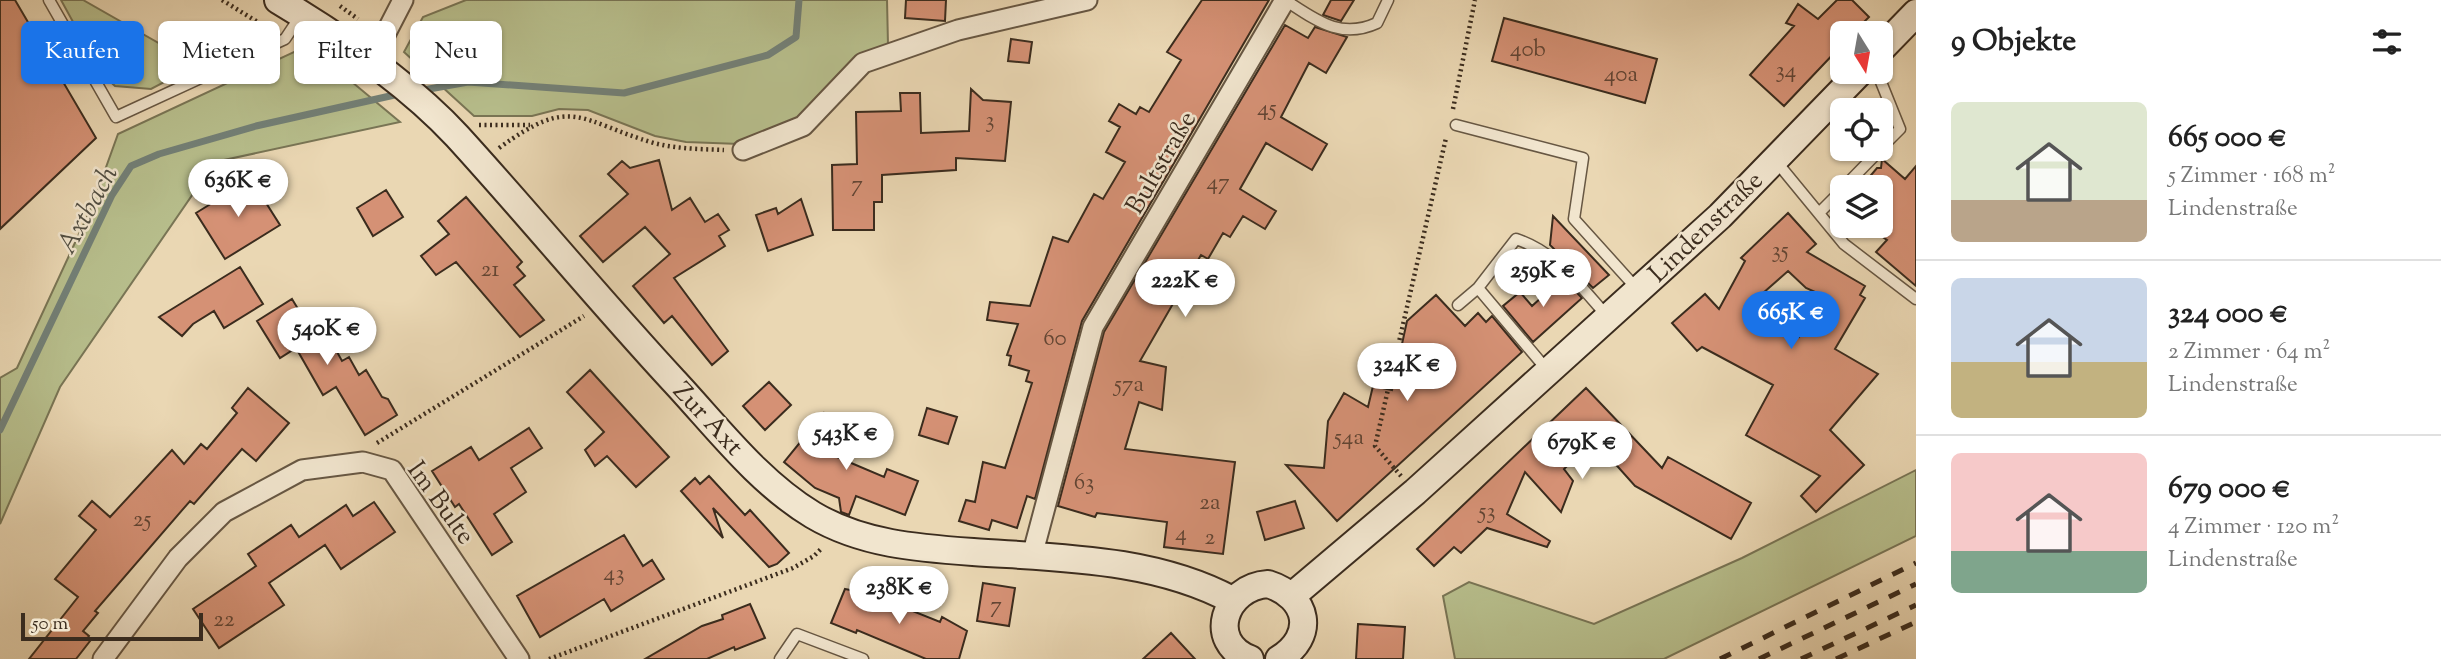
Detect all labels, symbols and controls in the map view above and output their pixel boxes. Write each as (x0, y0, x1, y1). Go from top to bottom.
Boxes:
chip: Kaufen (21, 21, 144, 84)
chip: Mieten (158, 21, 280, 84)
chip: Filter (294, 21, 396, 84)
chip: Neu (410, 21, 502, 84)
north arrow (1830, 21, 1894, 84)
map controls (1830, 21, 1893, 238)
text: 9 Objekte (1951, 21, 2076, 64)
icon: filters (2368, 23, 2406, 61)
house number: 40b (1510, 34, 1546, 67)
house number: 34 (1776, 55, 1796, 88)
house number: 40a (1604, 59, 1638, 92)
house number: 45 (1257, 93, 1277, 126)
button: locate (1830, 98, 1893, 161)
house number: 3 (985, 105, 995, 138)
street label: Bultstraße (1118, 105, 1207, 222)
text: 665 000 € (2168, 117, 2287, 160)
icon: home (2007, 130, 2091, 214)
water label: Axtbach (48, 159, 129, 262)
pin: 636K € (181, 160, 295, 219)
text: 5 Zimmer · 168 m² (2168, 160, 2335, 193)
street label: Lindenstraße (1641, 164, 1772, 292)
text: 636K € (204, 165, 272, 198)
house number: 47 (1206, 167, 1230, 200)
house number: 7 (851, 169, 863, 202)
button: layers (1830, 175, 1893, 238)
text: Lindenstraße (2168, 193, 2298, 226)
house number: 35 (1771, 235, 1789, 268)
pin: 259K € (1486, 250, 1600, 309)
house number: 21 (481, 254, 499, 287)
text: 259K € (1510, 255, 1576, 288)
pin: 222K € (1128, 260, 1242, 319)
text: 222K € (1151, 265, 1219, 298)
pin: 665K € (1734, 292, 1848, 351)
text: 324 000 € (2168, 293, 2288, 336)
text: 665K € (1758, 297, 1824, 330)
icon: home (2007, 306, 2091, 390)
pin: 540K € (270, 308, 384, 367)
text: 540K € (293, 313, 361, 346)
house number: 60 (1043, 323, 1067, 356)
text: 2 Zimmer · 64 m² (2168, 336, 2330, 369)
pin: 324K € (1350, 344, 1464, 403)
text: 324K € (1373, 349, 1441, 382)
house number: 57a (1112, 369, 1144, 402)
text: Lindenstraße (2168, 369, 2298, 402)
street label: Zur Axt (663, 375, 751, 465)
pin: 543K € (789, 412, 903, 472)
text: 543K € (814, 418, 878, 451)
pin: 679K € (1525, 421, 1639, 481)
house number: 54a (1332, 422, 1364, 455)
text: 679K € (1547, 427, 1617, 460)
street label: Im Bulte (397, 454, 483, 553)
house number: 63 (1074, 467, 1094, 500)
text: 679 000 € (2168, 468, 2291, 511)
icon: home (2007, 481, 2091, 565)
house number: 2a (1199, 487, 1221, 520)
house number: 53 (1476, 496, 1496, 529)
house number: 25 (133, 504, 151, 537)
text: 4 Zimmer · 120 m² (2168, 511, 2339, 544)
house number: 4 (1175, 518, 1187, 551)
house number: 2 (1205, 522, 1216, 555)
text: Lindenstraße (2168, 544, 2298, 577)
house number: 43 (604, 558, 624, 591)
pin: 238K € (842, 566, 956, 626)
text: 238K € (865, 572, 933, 605)
house number: 7 (990, 590, 1002, 623)
house number: 22 (213, 604, 235, 637)
scale bar (21, 610, 203, 642)
text: 50 m (32, 611, 68, 638)

